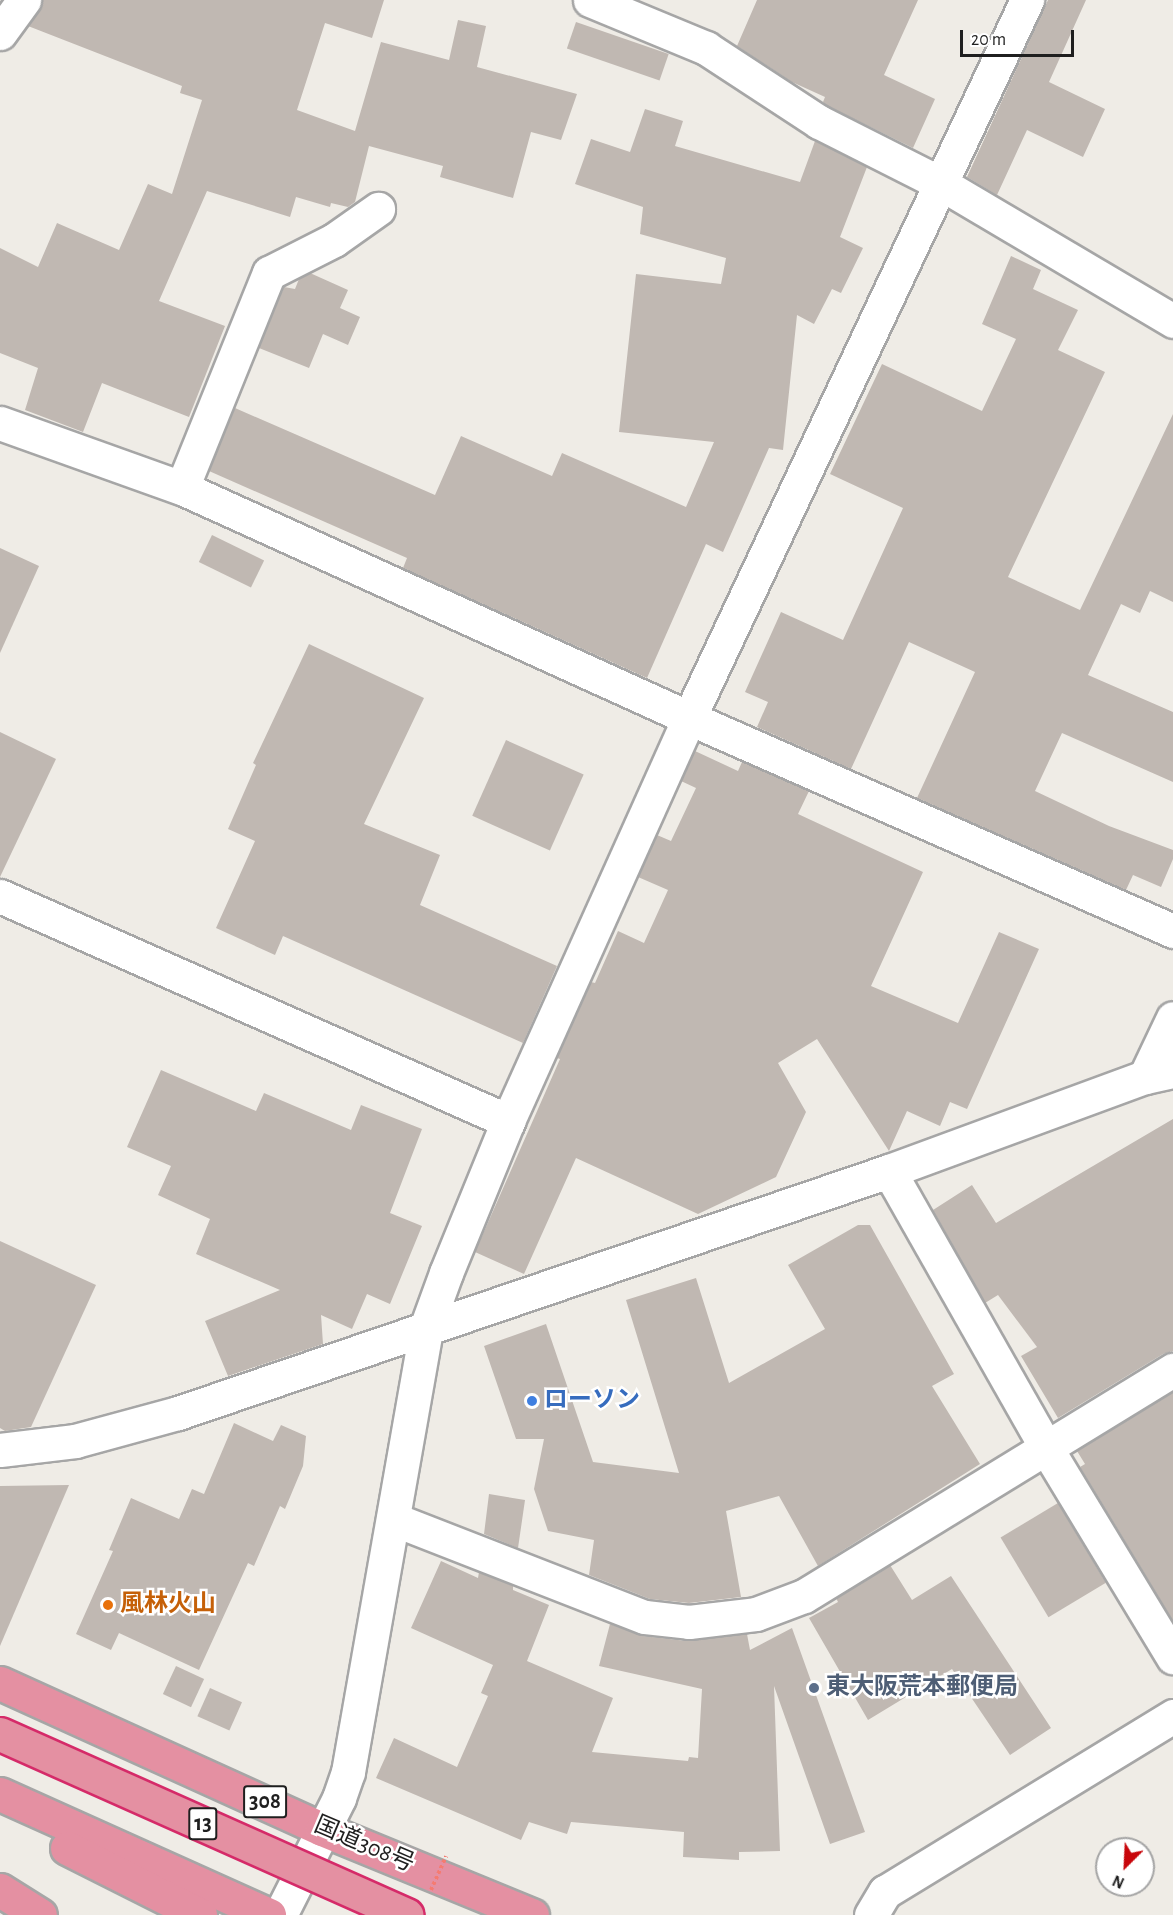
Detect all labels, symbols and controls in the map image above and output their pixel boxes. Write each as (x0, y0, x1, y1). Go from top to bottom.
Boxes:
scale bar (963, 18, 1077, 56)
text: 20 m (971, 31, 1006, 49)
place label: ローソン (544, 1387, 640, 1415)
marker: ローソン (525, 1394, 539, 1408)
place label: 風林火山 (120, 1591, 216, 1619)
marker: 風林火山 (101, 1598, 115, 1612)
place label: 東大阪荒本郵便局 (826, 1674, 1018, 1702)
marker: 東大阪荒本郵便局 (807, 1681, 821, 1695)
road number: 308 (242, 1783, 288, 1821)
road number: 13 (188, 1805, 218, 1843)
street label: 国道308号 (310, 1811, 418, 1879)
north arrow (1095, 1837, 1155, 1897)
text: N (1110, 1872, 1127, 1891)

